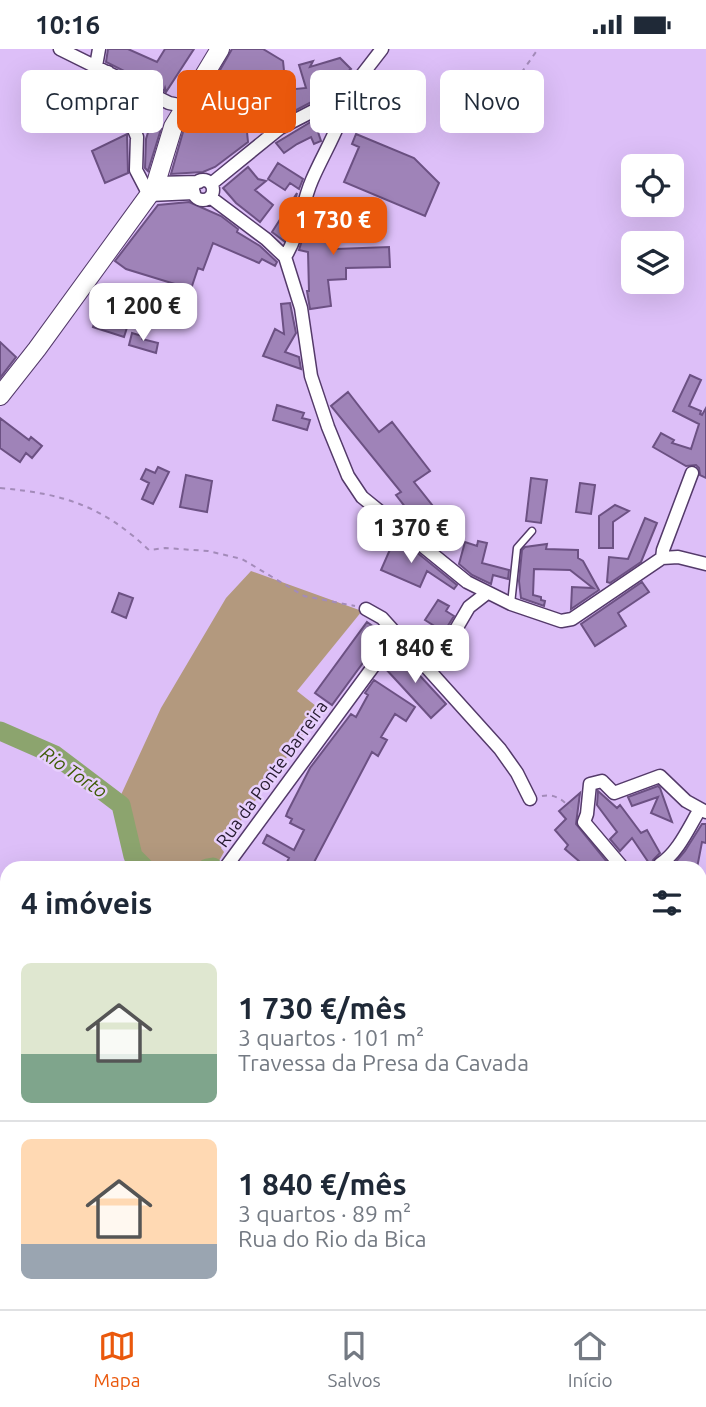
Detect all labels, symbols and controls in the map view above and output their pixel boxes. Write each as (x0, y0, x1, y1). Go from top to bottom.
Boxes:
text: 10:16 (35, 10, 100, 39)
chip: Comprar (21, 70, 163, 133)
chip: Alugar (177, 70, 296, 133)
chip: Filtros (310, 70, 426, 133)
chip: Novo (440, 70, 544, 133)
map controls (621, 154, 684, 294)
button: locate (621, 154, 684, 217)
pin: 1 730 € (268, 197, 398, 257)
text: 1 730 € (295, 207, 371, 232)
button: layers (621, 231, 684, 294)
pin: 1 200 € (78, 283, 208, 343)
text: 1 200 € (105, 293, 181, 318)
pin: 1 370 € (346, 505, 476, 565)
text: 1 370 € (373, 515, 449, 540)
pin: 1 840 € (350, 625, 480, 685)
text: 1 840 € (377, 635, 453, 660)
street label: Rua da Ponte Barreira (211, 696, 331, 850)
water label: Rio Torto (37, 742, 111, 802)
icon: filters (648, 884, 686, 922)
text: 4 imóveis (21, 886, 152, 920)
icon: home (77, 991, 161, 1075)
text: 1 730 €/mês (238, 991, 407, 1025)
text: 3 quartos · 101 m² (238, 1025, 424, 1050)
text: Travessa da Presa da Cavada (238, 1050, 529, 1075)
icon: home (77, 1167, 161, 1251)
text: 1 840 €/mês (238, 1167, 407, 1201)
text: 3 quartos · 89 m² (238, 1201, 411, 1226)
text: Rua do Rio da Bica (238, 1226, 427, 1251)
tab: Mapa (93, 1327, 141, 1391)
tab: Salvos (327, 1327, 381, 1391)
tab: Início (568, 1327, 613, 1391)

